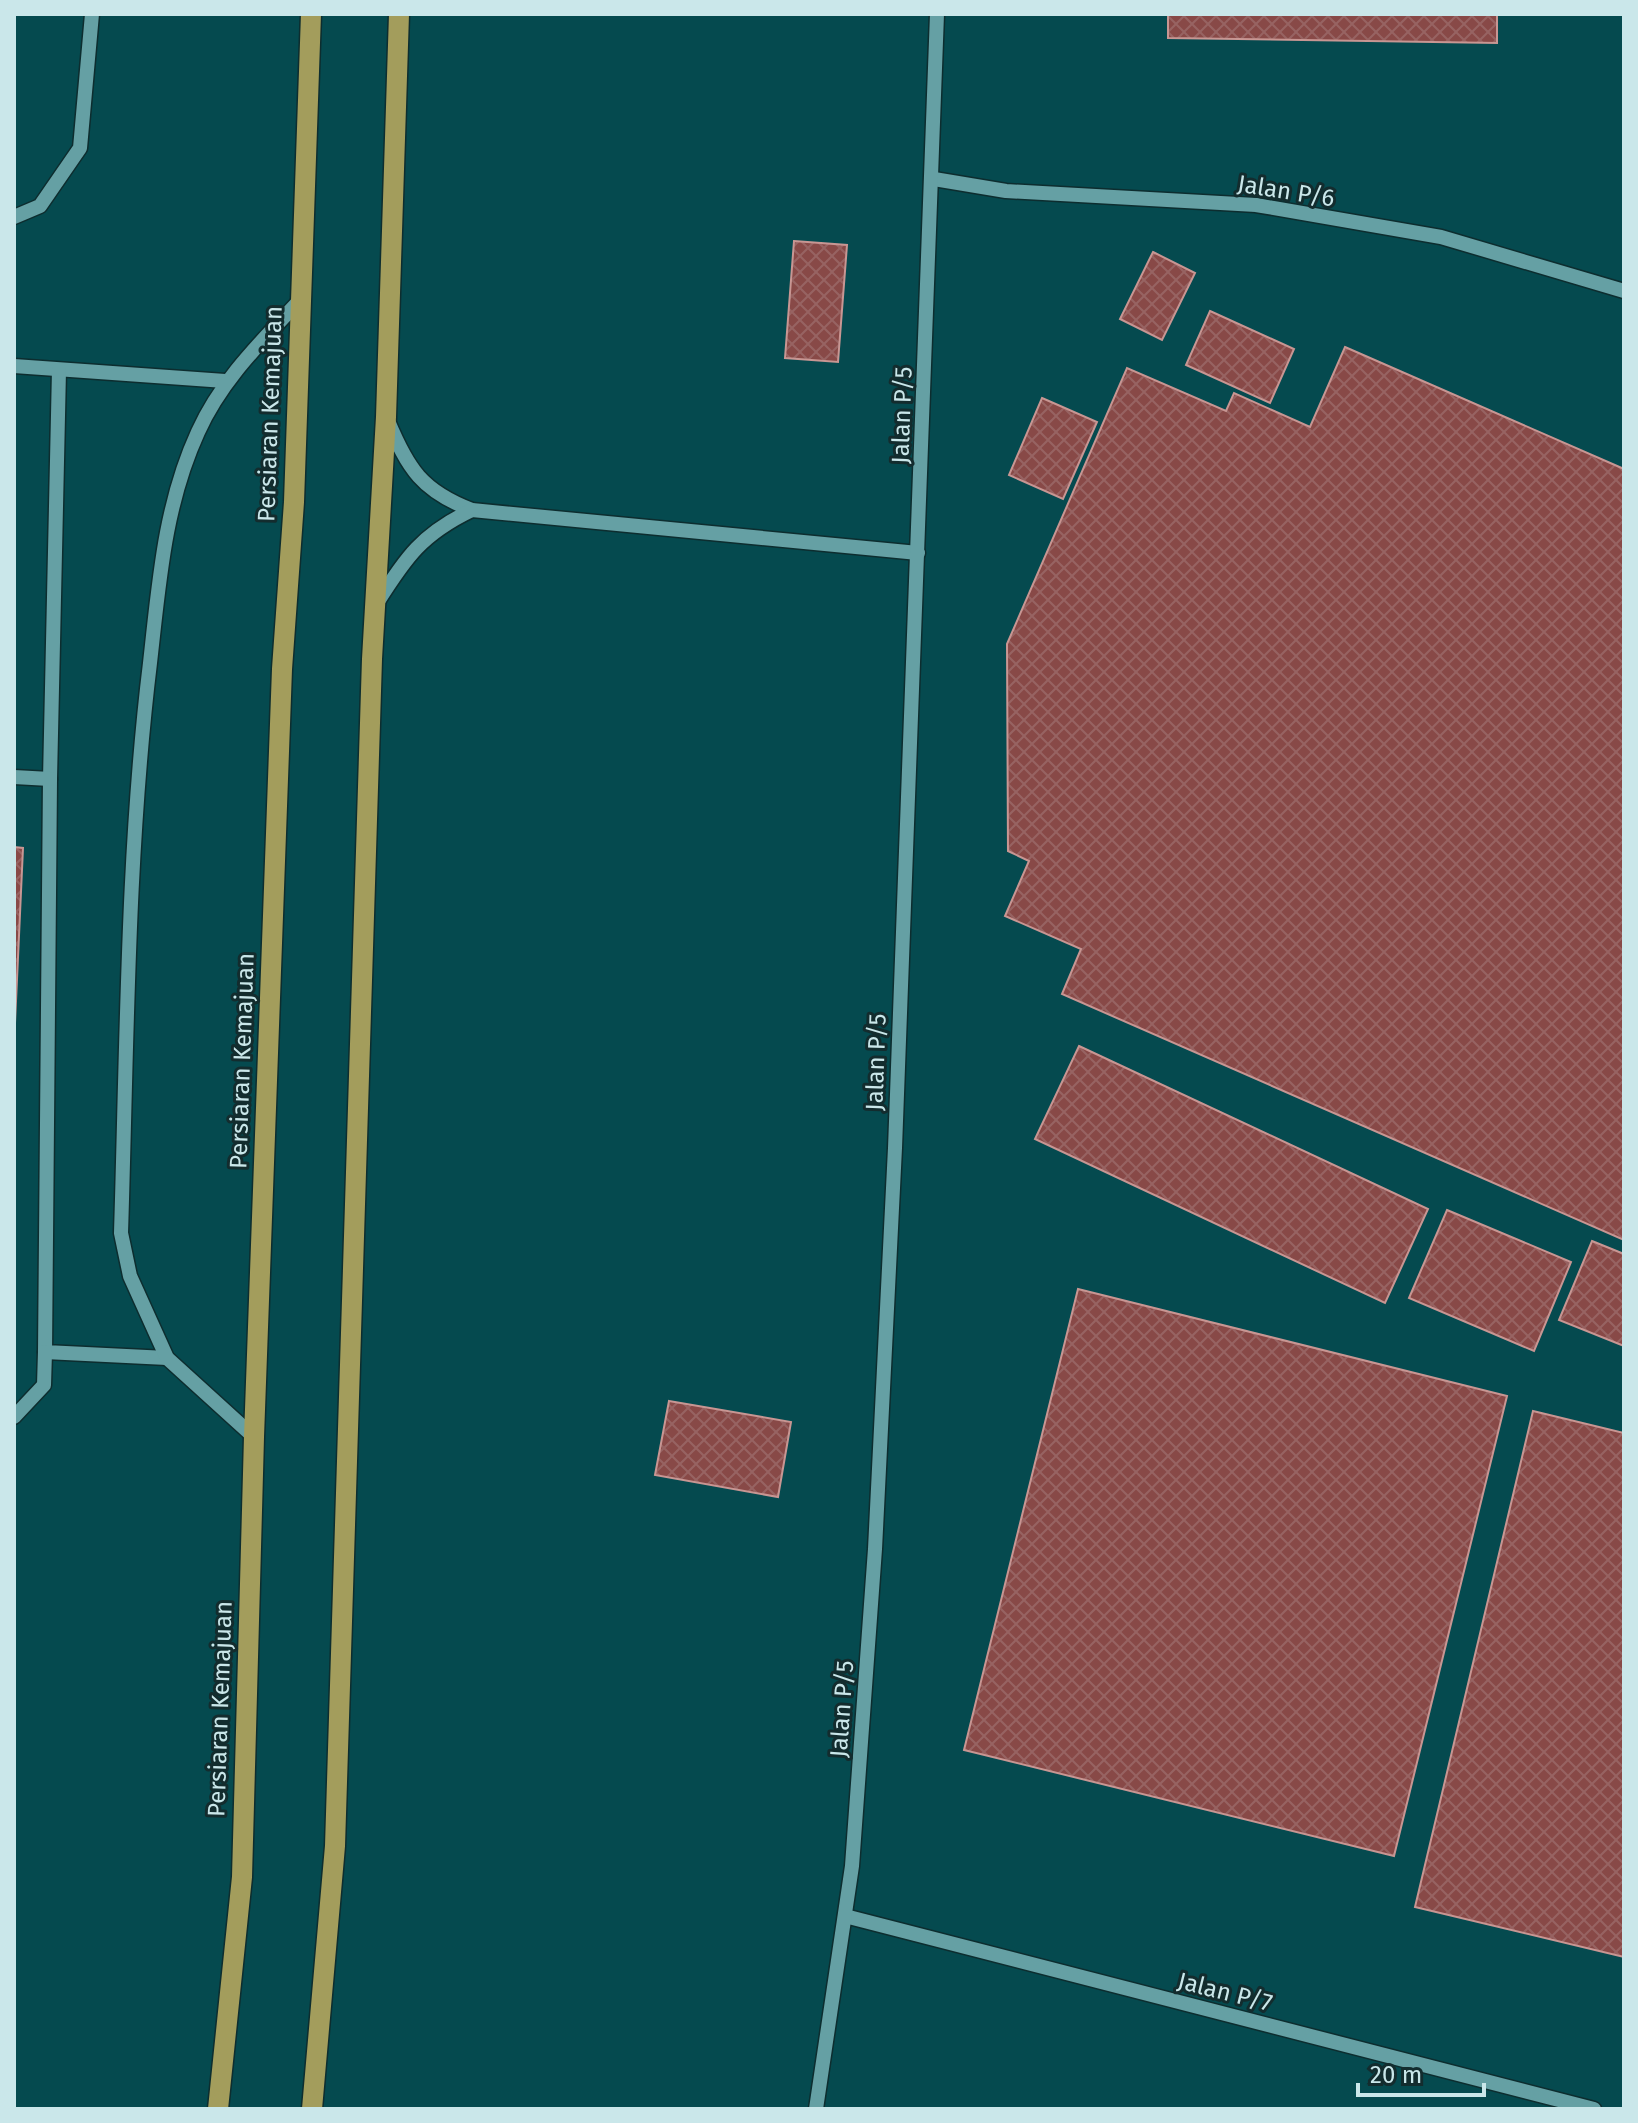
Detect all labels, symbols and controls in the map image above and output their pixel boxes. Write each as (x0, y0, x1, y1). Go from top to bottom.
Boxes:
street label: Jalan P/6 (1235, 170, 1337, 212)
street label: Persiaran Kemajuan (252, 305, 288, 523)
street label: Jalan P/5 (886, 366, 918, 464)
street label: Persiaran Kemajuan (224, 952, 260, 1170)
street label: Jalan P/5 (860, 1013, 892, 1111)
street label: Persiaran Kemajuan (202, 1600, 238, 1818)
street label: Jalan P/5 (825, 1659, 859, 1759)
street label: Jalan P/7 (1175, 1967, 1275, 2017)
scale bar (1358, 2047, 1484, 2097)
text: 20 m (1370, 2061, 1422, 2089)

